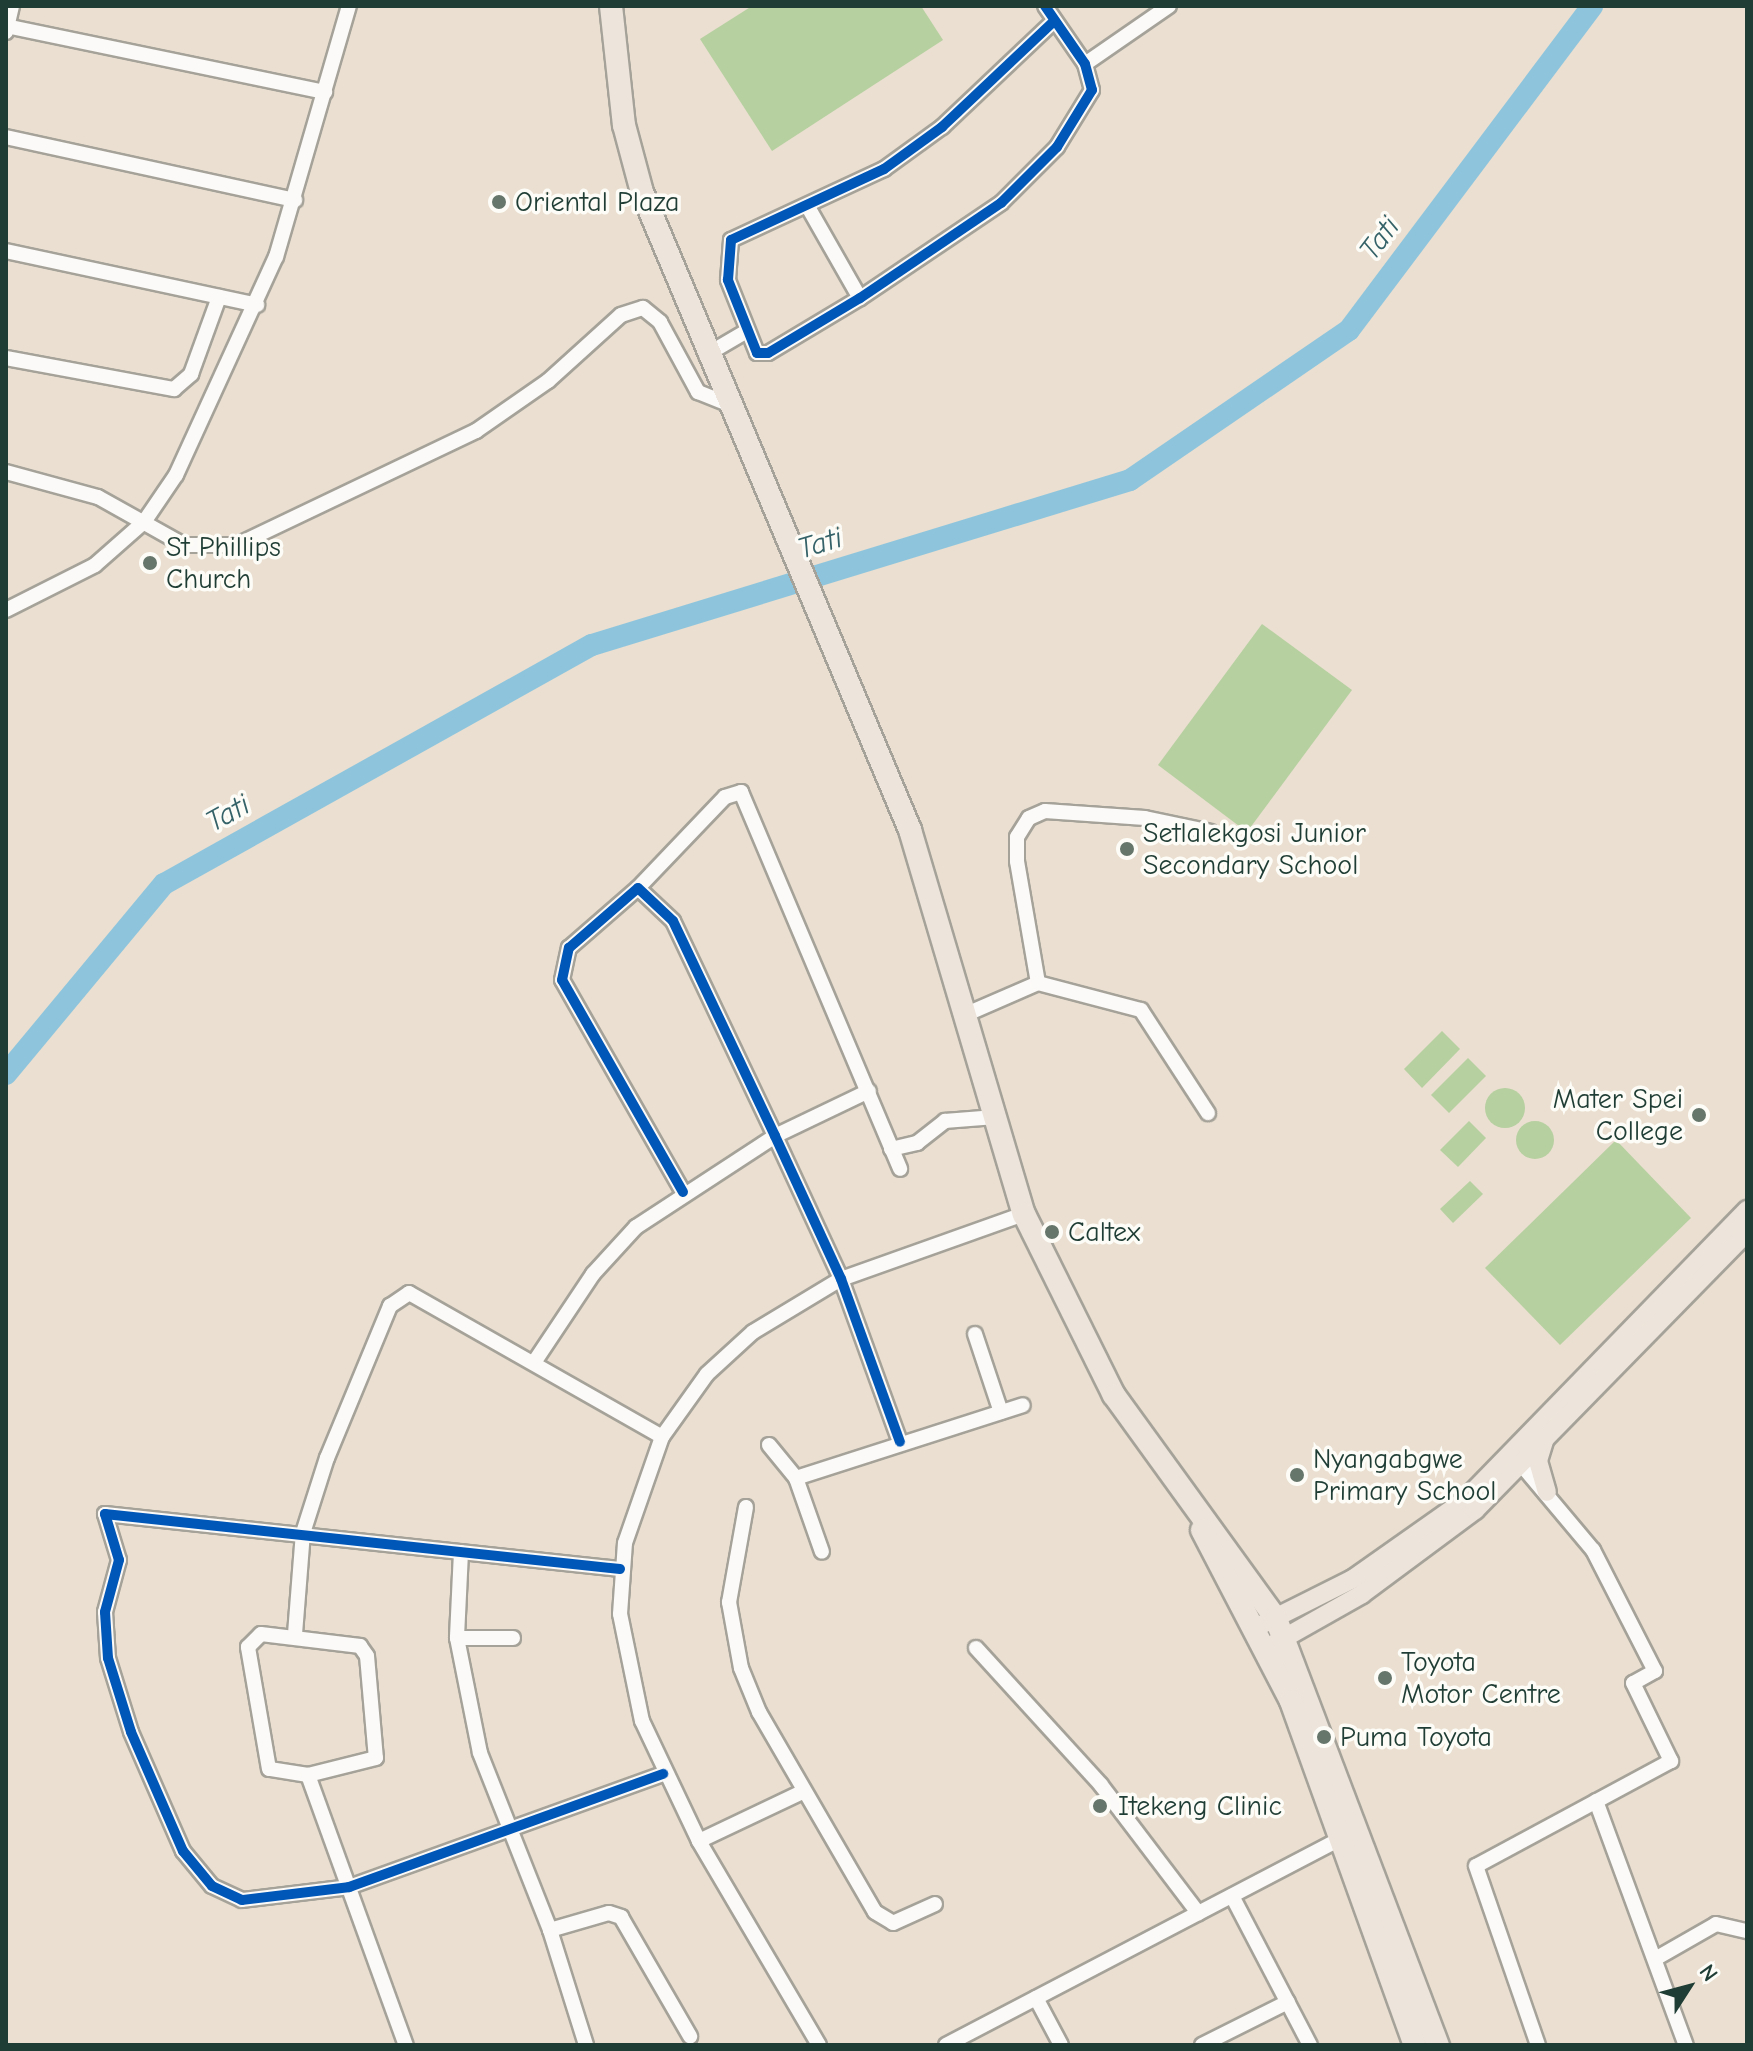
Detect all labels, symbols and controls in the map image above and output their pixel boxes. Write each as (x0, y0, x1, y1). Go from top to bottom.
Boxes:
place label: Oriental Plaza (515, 185, 679, 219)
marker: Oriental Plaza (490, 193, 508, 211)
water label: Tati (1352, 210, 1408, 268)
water label: Tati (793, 520, 847, 568)
place label: St Phillips Church (166, 530, 281, 596)
marker: St Phillips Church (141, 554, 159, 572)
water label: Tati (200, 787, 256, 841)
place label: Setlalekgosi Junior Secondary School (1143, 816, 1366, 882)
marker: Setlalekgosi Junior Secondary School (1118, 840, 1136, 858)
place label: Mater Spei College (1553, 1082, 1683, 1148)
marker: Mater Spei College (1690, 1106, 1708, 1124)
place label: Caltex (1068, 1215, 1140, 1249)
marker: Caltex (1043, 1223, 1061, 1241)
place label: Nyangabgwe Primary School (1313, 1442, 1496, 1508)
marker: Nyangabgwe Primary School (1288, 1466, 1306, 1484)
place label: Toyota Motor Centre (1401, 1645, 1561, 1711)
marker: Toyota Motor Centre (1376, 1669, 1394, 1687)
place label: Puma Toyota (1340, 1720, 1492, 1754)
marker: Puma Toyota (1315, 1728, 1333, 1746)
place label: Itekeng Clinic (1118, 1789, 1282, 1823)
marker: Itekeng Clinic (1089, 1795, 1111, 1817)
north arrow (1649, 1947, 1729, 2027)
text: N (1694, 1959, 1723, 1986)

